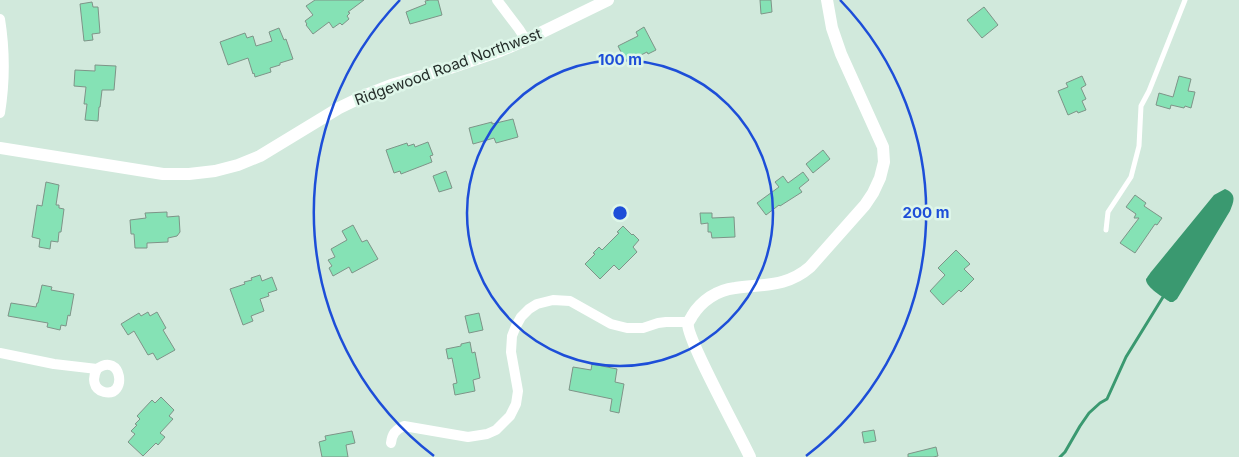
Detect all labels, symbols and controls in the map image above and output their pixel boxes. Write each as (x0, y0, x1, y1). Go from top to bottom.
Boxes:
street label: Ridgewood Road Northwest (352, 24, 544, 109)
text: 100 m (598, 50, 642, 69)
text: 200 m (903, 203, 949, 222)
centre of rings (611, 204, 629, 222)

